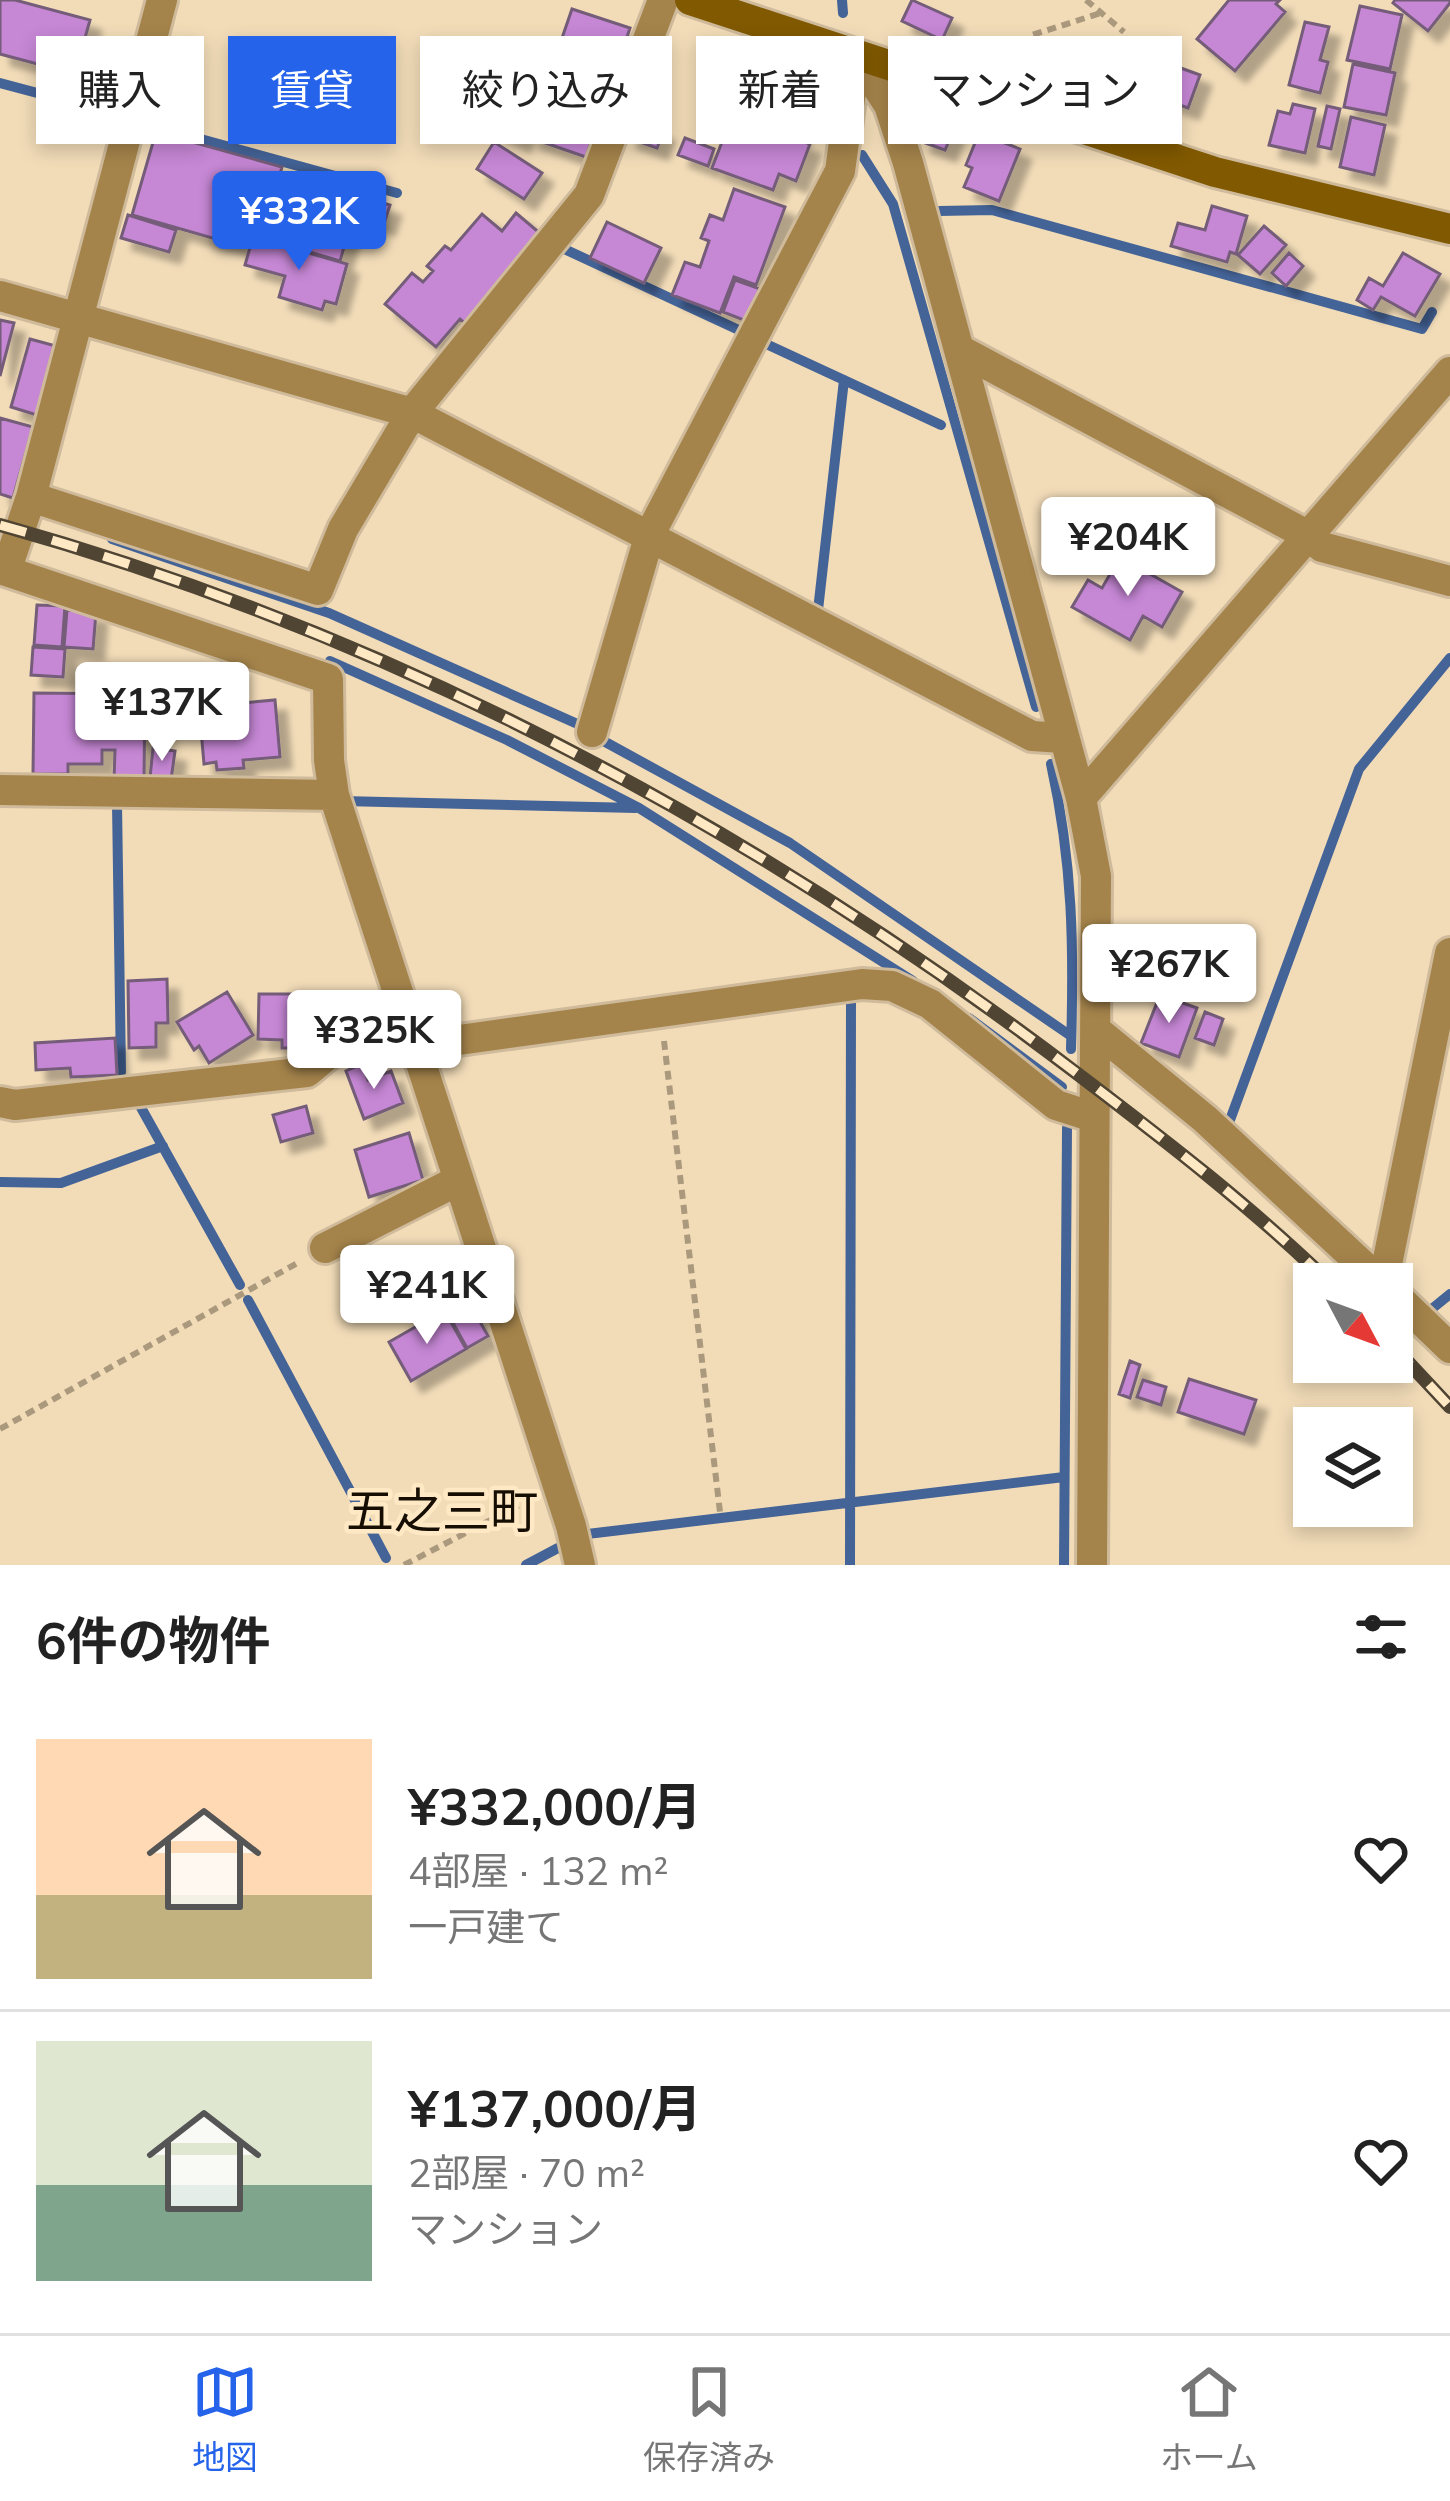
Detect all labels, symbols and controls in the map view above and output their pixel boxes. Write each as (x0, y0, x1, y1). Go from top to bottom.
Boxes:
chip: 購入 (36, 36, 204, 144)
chip: 賃貸 (228, 36, 396, 144)
chip: 絞り込み (420, 36, 672, 144)
chip: 新着 (696, 36, 864, 144)
chip: マンション (888, 36, 1182, 144)
pin: ¥332K (215, 171, 383, 273)
text: ¥332K (239, 185, 359, 234)
pin: ¥204K (1044, 497, 1212, 599)
text: ¥204K (1068, 511, 1188, 560)
pin: ¥137K (78, 662, 246, 764)
text: ¥137K (102, 676, 222, 725)
pin: ¥267K (1085, 924, 1253, 1026)
text: ¥267K (1109, 938, 1229, 987)
pin: ¥325K (290, 990, 458, 1092)
text: ¥325K (314, 1004, 434, 1053)
pin: ¥241K (343, 1245, 511, 1347)
text: ¥241K (367, 1259, 487, 1308)
north arrow (1293, 1263, 1413, 1383)
map controls (1293, 1263, 1413, 1527)
button: layers (1293, 1407, 1413, 1527)
district label: 五之三町 (346, 1480, 538, 1540)
icon: filters (1348, 1604, 1414, 1670)
text: 6件の物件 (36, 1608, 271, 1672)
text: ¥332,000/月 (408, 1774, 702, 1838)
icon: home (132, 1787, 276, 1931)
icon: heart (1348, 1826, 1414, 1892)
text: 4部屋 · 132 m² (408, 1846, 668, 1895)
text: 一戸建て (408, 1902, 564, 1951)
text: ¥137,000/月 (408, 2076, 702, 2140)
icon: home (132, 2089, 276, 2233)
icon: heart (1348, 2128, 1414, 2194)
text: 2部屋 · 70 m² (408, 2148, 645, 2197)
text: マンション (408, 2204, 603, 2253)
tab: 地図 (192, 2359, 258, 2479)
tab: 保存済み (643, 2359, 775, 2479)
tab: ホーム (1160, 2359, 1258, 2479)

